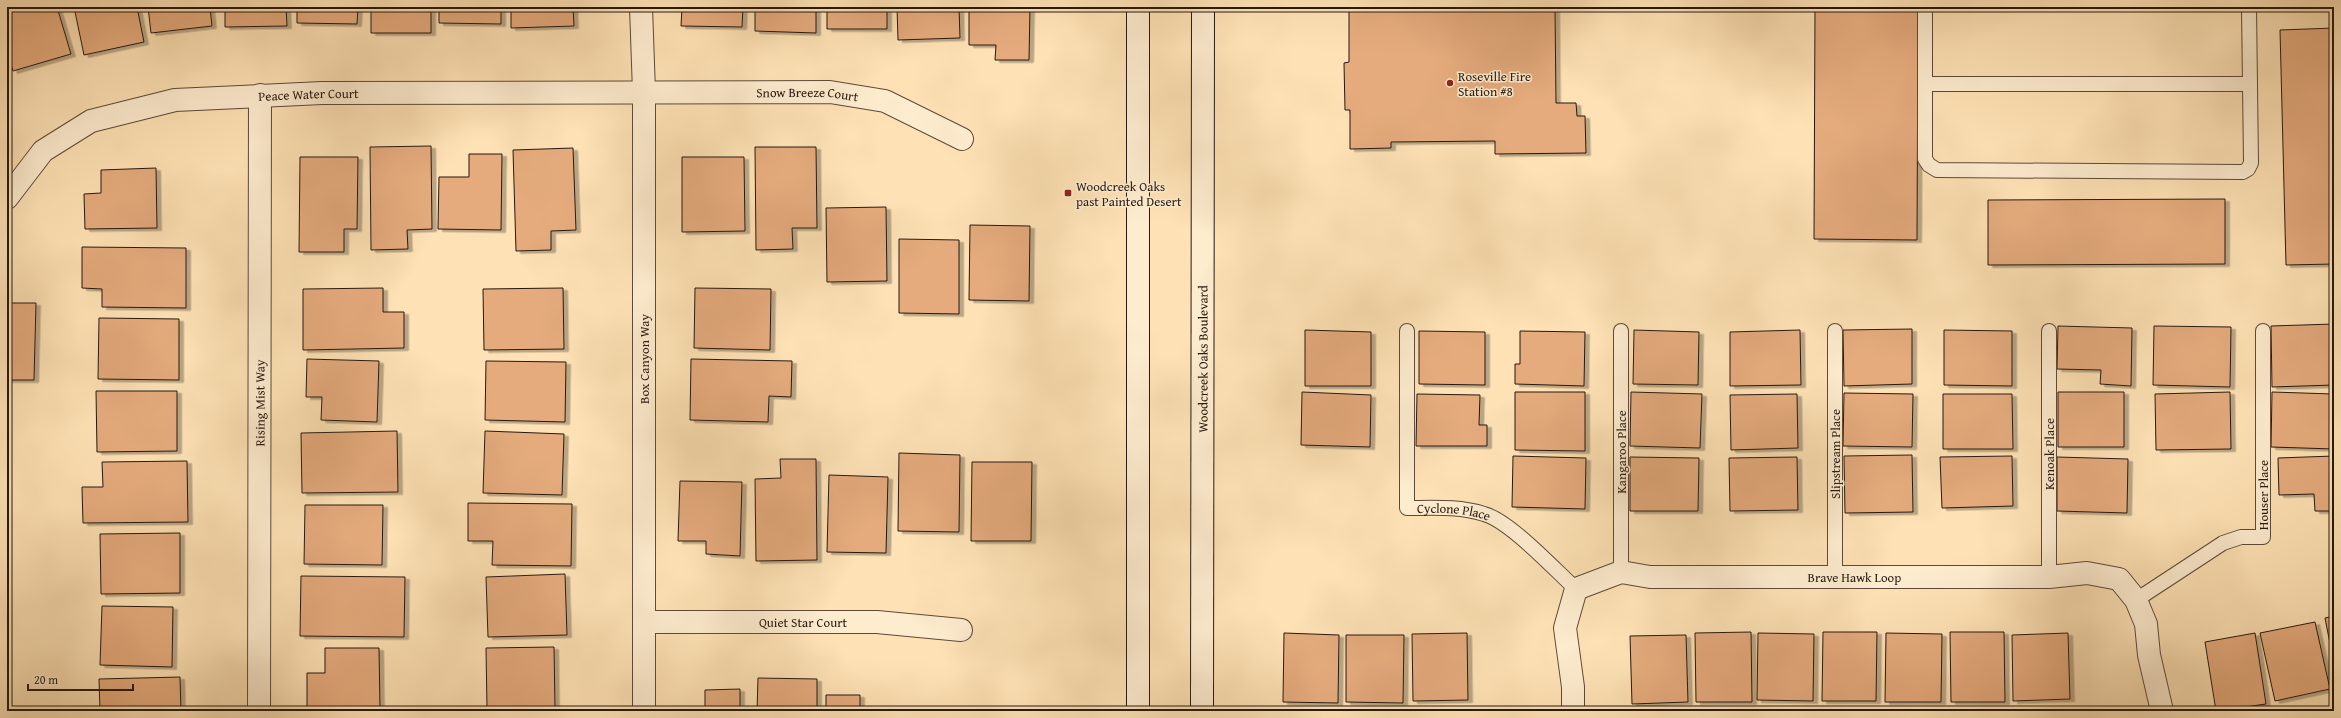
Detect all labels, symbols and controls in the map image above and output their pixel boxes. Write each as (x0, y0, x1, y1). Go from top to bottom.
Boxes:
place label: Roseville Fire Station #8 (1458, 67, 1531, 101)
marker: Roseville Fire Station #8 (1445, 78, 1455, 88)
street label: Snow Breeze Court (756, 82, 860, 106)
street label: Peace Water Court (258, 83, 359, 106)
place label: Woodcreek Oaks past Painted Desert (1076, 177, 1182, 211)
marker: Woodcreek Oaks past Painted Desert (1063, 188, 1073, 198)
street label: Woodcreek Oaks Boulevard (1193, 285, 1212, 433)
street label: Box Canyon Way (635, 314, 654, 404)
street label: Rising Mist Way (250, 359, 269, 446)
street label: Slipstream Place (1826, 409, 1845, 499)
street label: Kangaroo Place (1612, 410, 1631, 494)
street label: Kenoak Place (2040, 418, 2059, 490)
street label: Houser Place (2254, 460, 2273, 530)
street label: Cyclone Place (1417, 498, 1494, 525)
street label: Brave Hawk Loop (1808, 568, 1901, 587)
street label: Quiet Star Court (759, 613, 848, 632)
scale bar (28, 666, 133, 692)
text: 20 m (34, 671, 58, 688)

